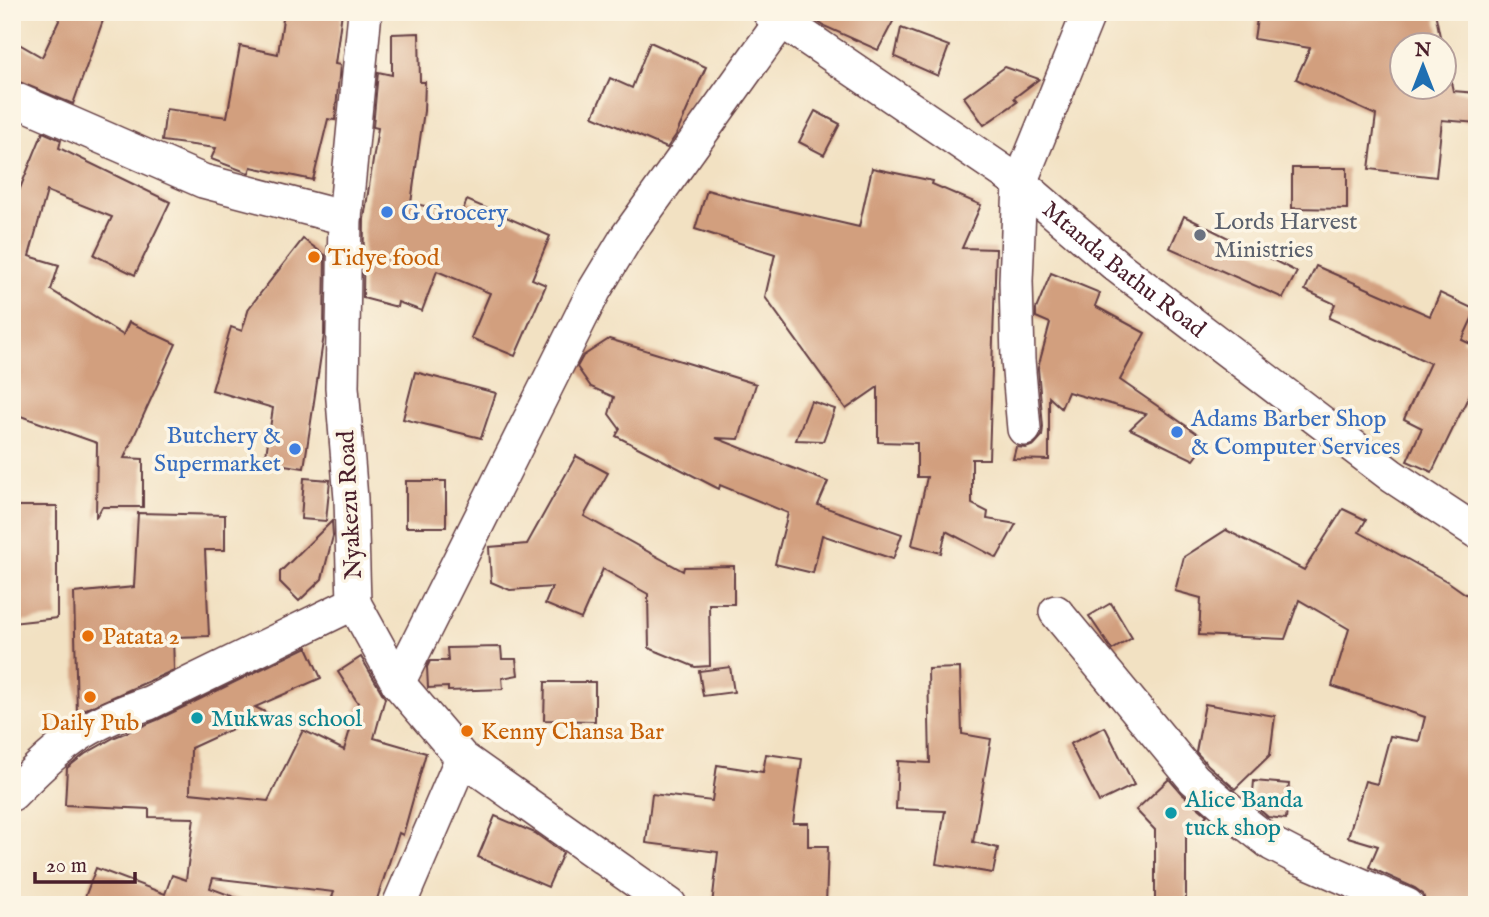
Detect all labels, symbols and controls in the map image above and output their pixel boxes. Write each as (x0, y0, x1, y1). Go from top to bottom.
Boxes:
north arrow (1388, 32, 1458, 102)
text: N (1414, 39, 1432, 63)
street label: Mtanda Bathu Road (1035, 195, 1212, 345)
place label: G Grocery (401, 198, 508, 229)
marker: G Grocery (379, 204, 395, 220)
place label: Lords Harvest Ministries (1214, 207, 1357, 266)
marker: Lords Harvest Ministries (1192, 227, 1208, 243)
place label: Tidye food (328, 243, 440, 274)
marker: Tidye food (306, 249, 322, 265)
place label: Adams Barber Shop & Computer Services (1190, 404, 1400, 463)
place label: Butchery & Supermarket (154, 421, 281, 480)
marker: Adams Barber Shop & Computer Services (1169, 424, 1185, 440)
street label: Nyakezu Road (331, 429, 370, 580)
marker: Butchery & Supermarket (287, 441, 303, 457)
place label: Patata 2 (102, 622, 180, 653)
marker: Patata 2 (80, 628, 96, 644)
marker: Daily Pub (82, 689, 98, 705)
place label: Mukwas school (211, 704, 362, 735)
place label: Daily Pub (41, 708, 139, 739)
marker: Mukwas school (189, 710, 205, 726)
place label: Kenny Chansa Bar (481, 717, 664, 748)
marker: Kenny Chansa Bar (459, 723, 475, 739)
place label: Alice Banda tuck shop (1184, 785, 1304, 844)
marker: Alice Banda tuck shop (1163, 805, 1179, 821)
scale bar (35, 840, 135, 884)
text: 20 m (46, 853, 87, 880)

